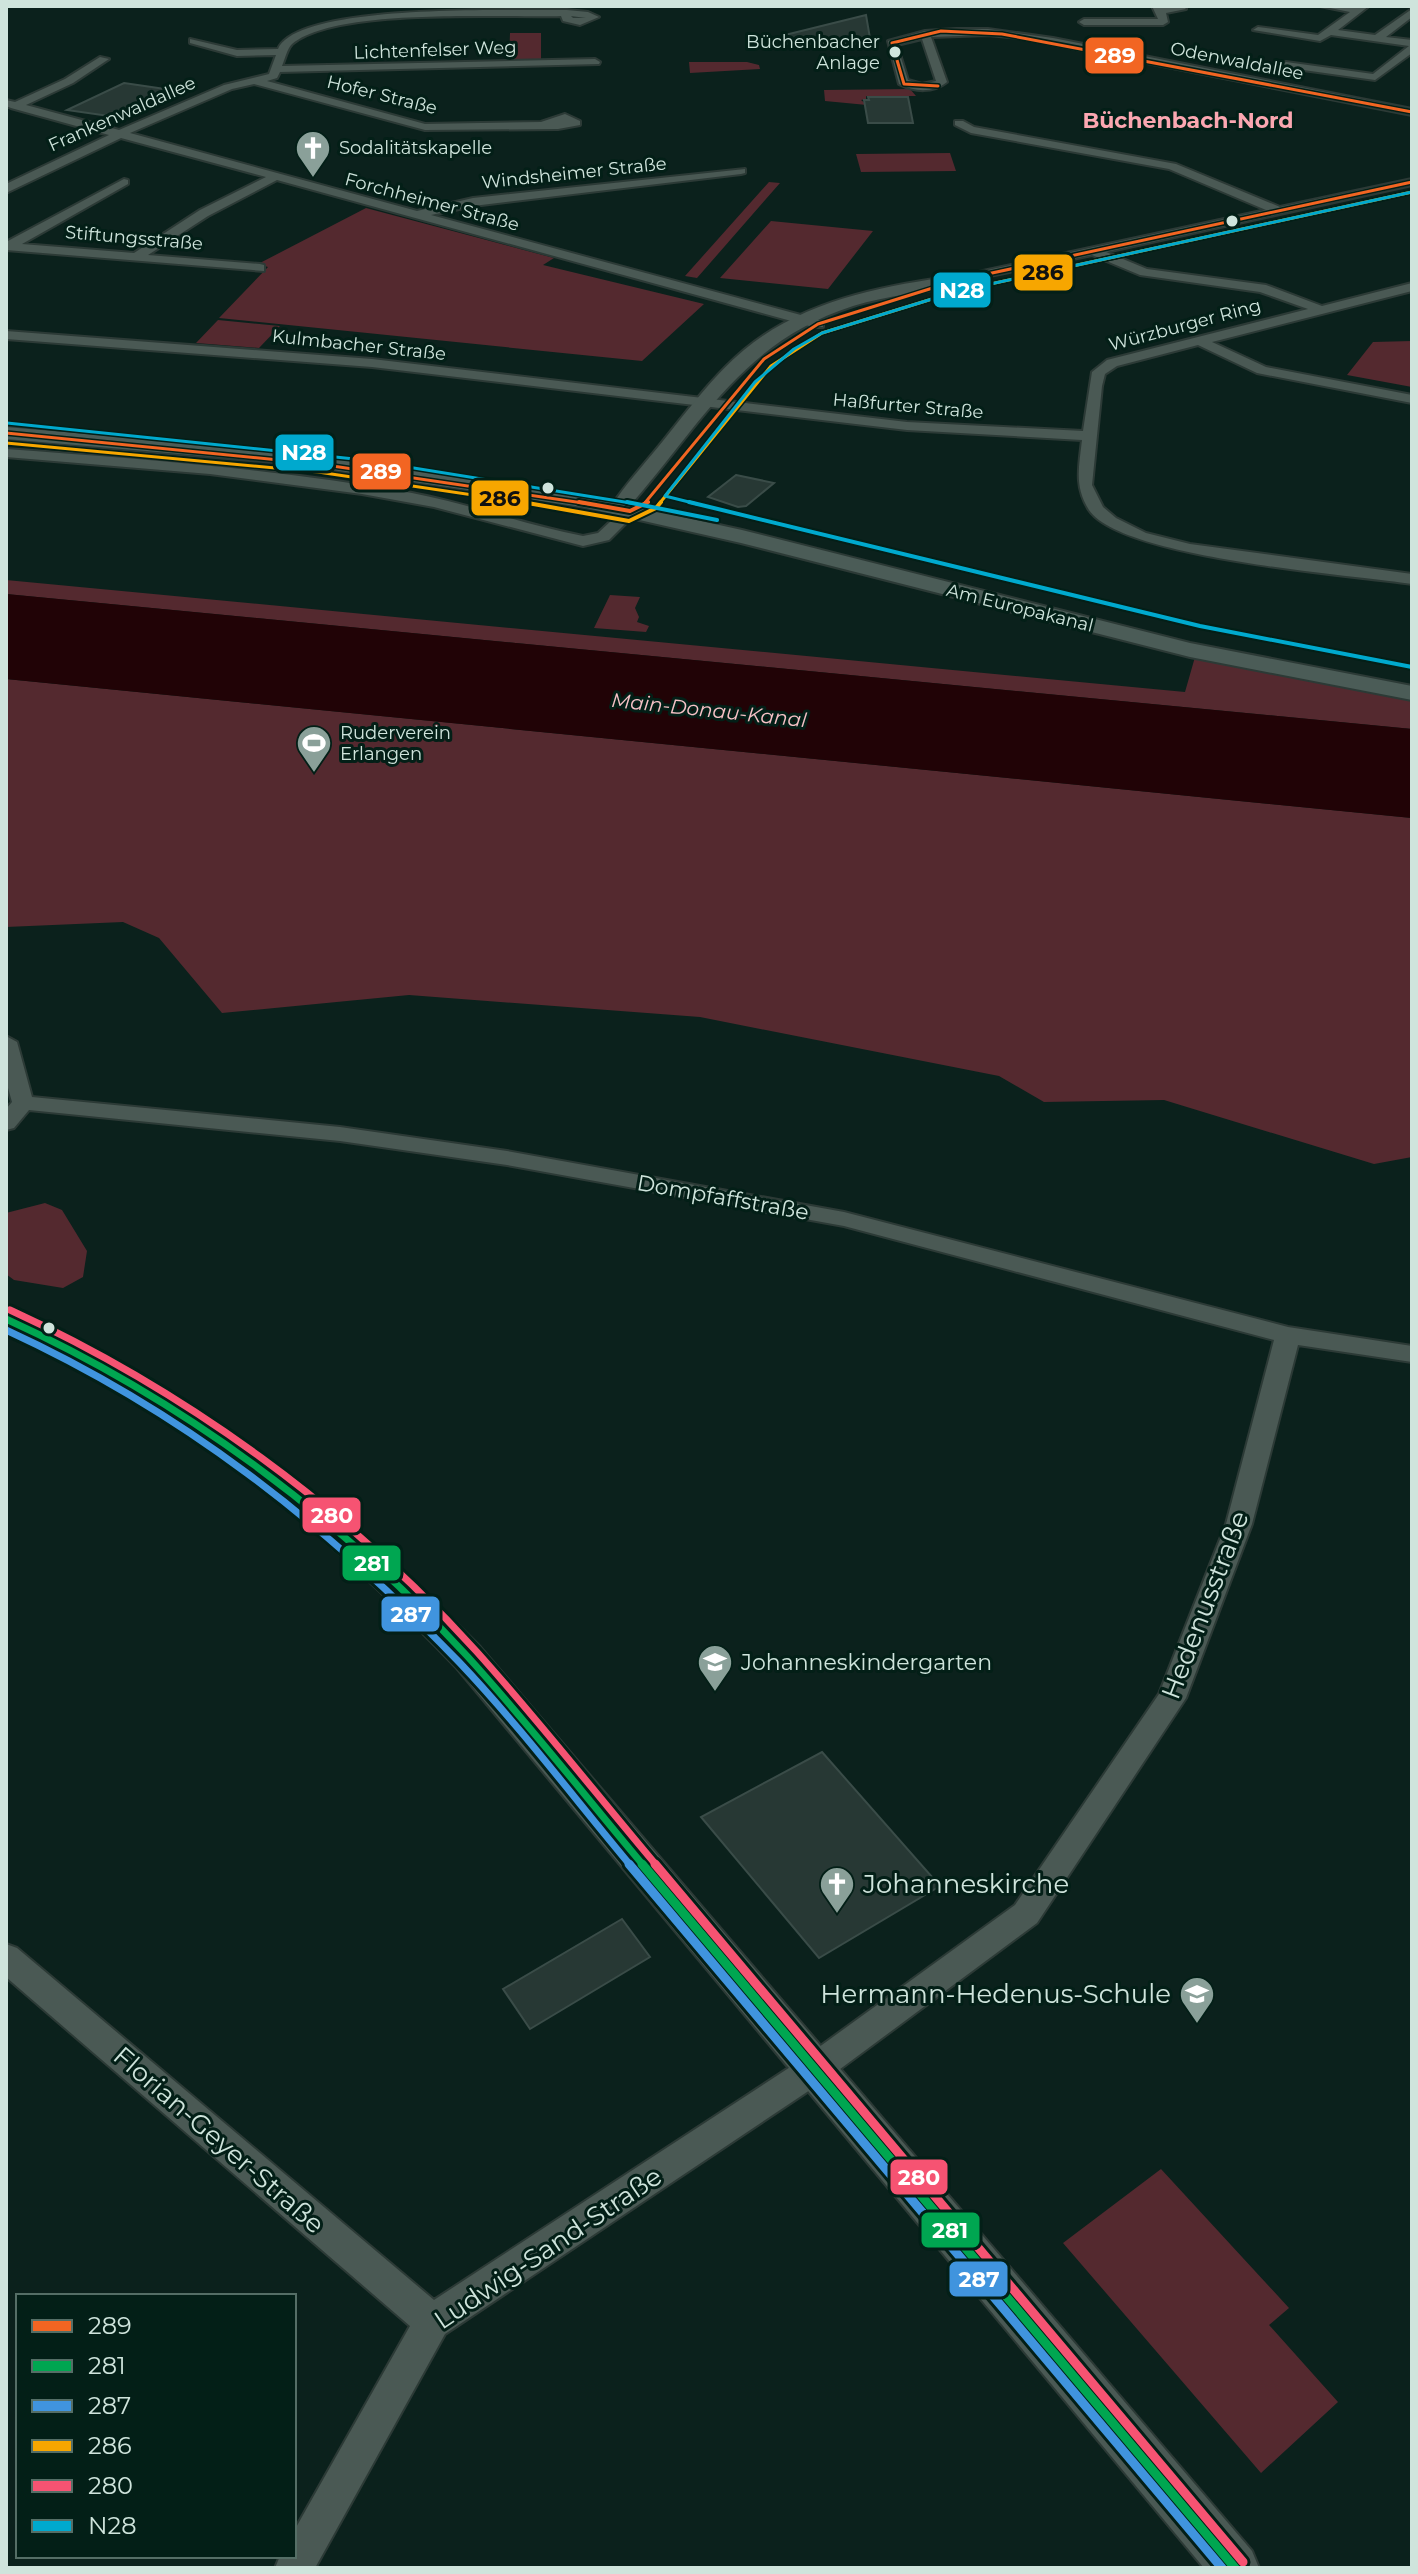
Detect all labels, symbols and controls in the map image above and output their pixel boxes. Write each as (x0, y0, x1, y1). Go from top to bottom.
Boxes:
place label: Büchenbacher Anlage (746, 31, 880, 74)
street label: Lichtenfelser Weg (353, 36, 517, 64)
line badge: 289 (1084, 36, 1145, 75)
street label: Odenwaldallee (1168, 37, 1306, 85)
text: 289 (1094, 42, 1136, 69)
marker: Büchenbacher Anlage (887, 44, 903, 60)
street label: Hofer Straße (324, 71, 440, 119)
street label: Frankenwaldallee (45, 72, 199, 156)
district label: Büchenbach-Nord (1082, 107, 1294, 134)
church icon: Sodalitätskapelle (294, 129, 332, 179)
place label: Sodalitätskapelle (339, 137, 492, 159)
street label: Windsheimer Straße (480, 152, 668, 194)
street label: Forchheimer Straße (342, 168, 522, 236)
unlabelled marker (1224, 213, 1240, 229)
street label: Stiftungsstraße (64, 221, 204, 255)
line badge: 286 (1013, 253, 1074, 292)
text: 286 (1022, 259, 1064, 286)
line badge: N28 (932, 271, 992, 309)
text: N28 (939, 277, 985, 304)
street label: Würzburger Ring (1106, 294, 1264, 356)
street label: Kulmbacher Straße (271, 325, 447, 365)
street label: Haßfurter Straße (832, 388, 984, 424)
line badge: N28 (274, 433, 335, 472)
text: N28 (281, 439, 327, 466)
line badge: 289 (351, 452, 412, 491)
text: 289 (360, 458, 402, 485)
line badge: 286 (470, 479, 530, 517)
unlabelled marker (540, 480, 556, 496)
text: 286 (479, 485, 521, 512)
street label: Am Europakanal (944, 579, 1096, 637)
water label: Main-Donau-Kanal (610, 688, 808, 732)
place label: Ruderverein Erlangen (340, 722, 451, 765)
sports icon: Ruderverein Erlangen (295, 724, 333, 774)
street label: Dompfaffstraße (635, 1169, 811, 1226)
unlabelled marker (41, 1320, 57, 1336)
line badge: 280 (301, 1496, 362, 1534)
text: 280 (311, 1502, 353, 1529)
street label: Hedenusstraße (1154, 1506, 1256, 1704)
line badge: 281 (341, 1544, 402, 1582)
text: 281 (354, 1550, 390, 1577)
line badge: 287 (380, 1595, 441, 1633)
text: 287 (390, 1601, 432, 1628)
school or university icon: Johanneskindergarten (696, 1643, 734, 1693)
place label: Johanneskindergarten (740, 1649, 992, 1676)
church icon: Johanneskirche (818, 1865, 856, 1915)
place label: Johanneskirche (862, 1868, 1069, 1900)
school or university icon: Hermann-Hedenus-Schule (1178, 1975, 1216, 2025)
place label: Hermann-Hedenus-Schule (820, 1978, 1171, 2010)
street label: Florian-Geyer-Straße (107, 2040, 331, 2240)
line badge: 280 (889, 2158, 949, 2196)
street label: Ludwig-Sand-Straße (428, 2160, 668, 2336)
text: 280 (898, 2164, 940, 2191)
line badge: 281 (920, 2211, 981, 2249)
text: 281 (932, 2217, 968, 2244)
line badge: 287 (948, 2260, 1009, 2298)
text: 287 (958, 2266, 1000, 2293)
legend (16, 2294, 296, 2558)
text: 289 (88, 2311, 132, 2340)
text: 281 (88, 2351, 126, 2380)
text: 287 (88, 2391, 131, 2420)
text: 286 (88, 2431, 132, 2460)
text: 280 (88, 2471, 133, 2500)
text: N28 (88, 2511, 136, 2540)

